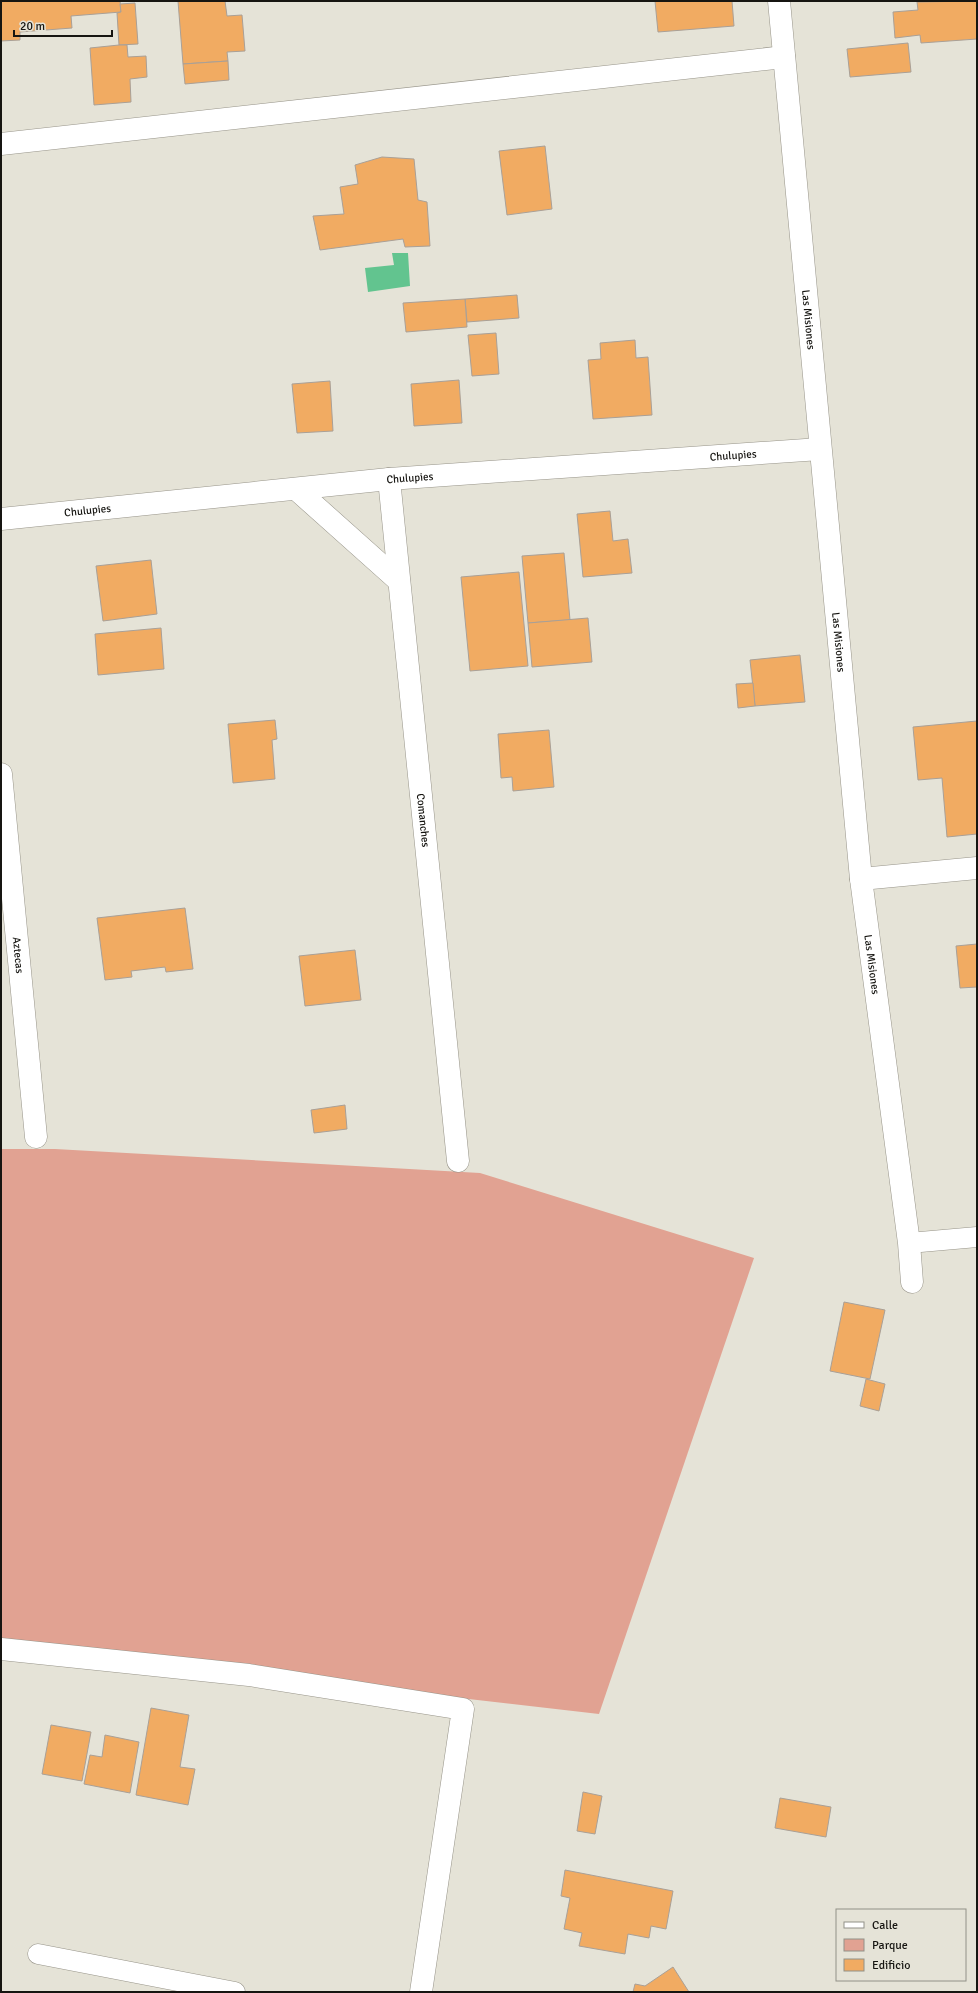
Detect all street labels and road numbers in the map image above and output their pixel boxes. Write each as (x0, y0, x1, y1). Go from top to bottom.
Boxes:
street label: Las Misiones (799, 289, 818, 350)
street label: Chulupies (709, 447, 757, 463)
street label: Chulupies (386, 469, 434, 486)
street label: Chulupies (64, 501, 112, 519)
street label: Las Misiones (830, 612, 848, 673)
street label: Comanches (414, 793, 433, 848)
street label: Las Misiones (862, 934, 883, 995)
street label: Aztecas (10, 936, 27, 974)

